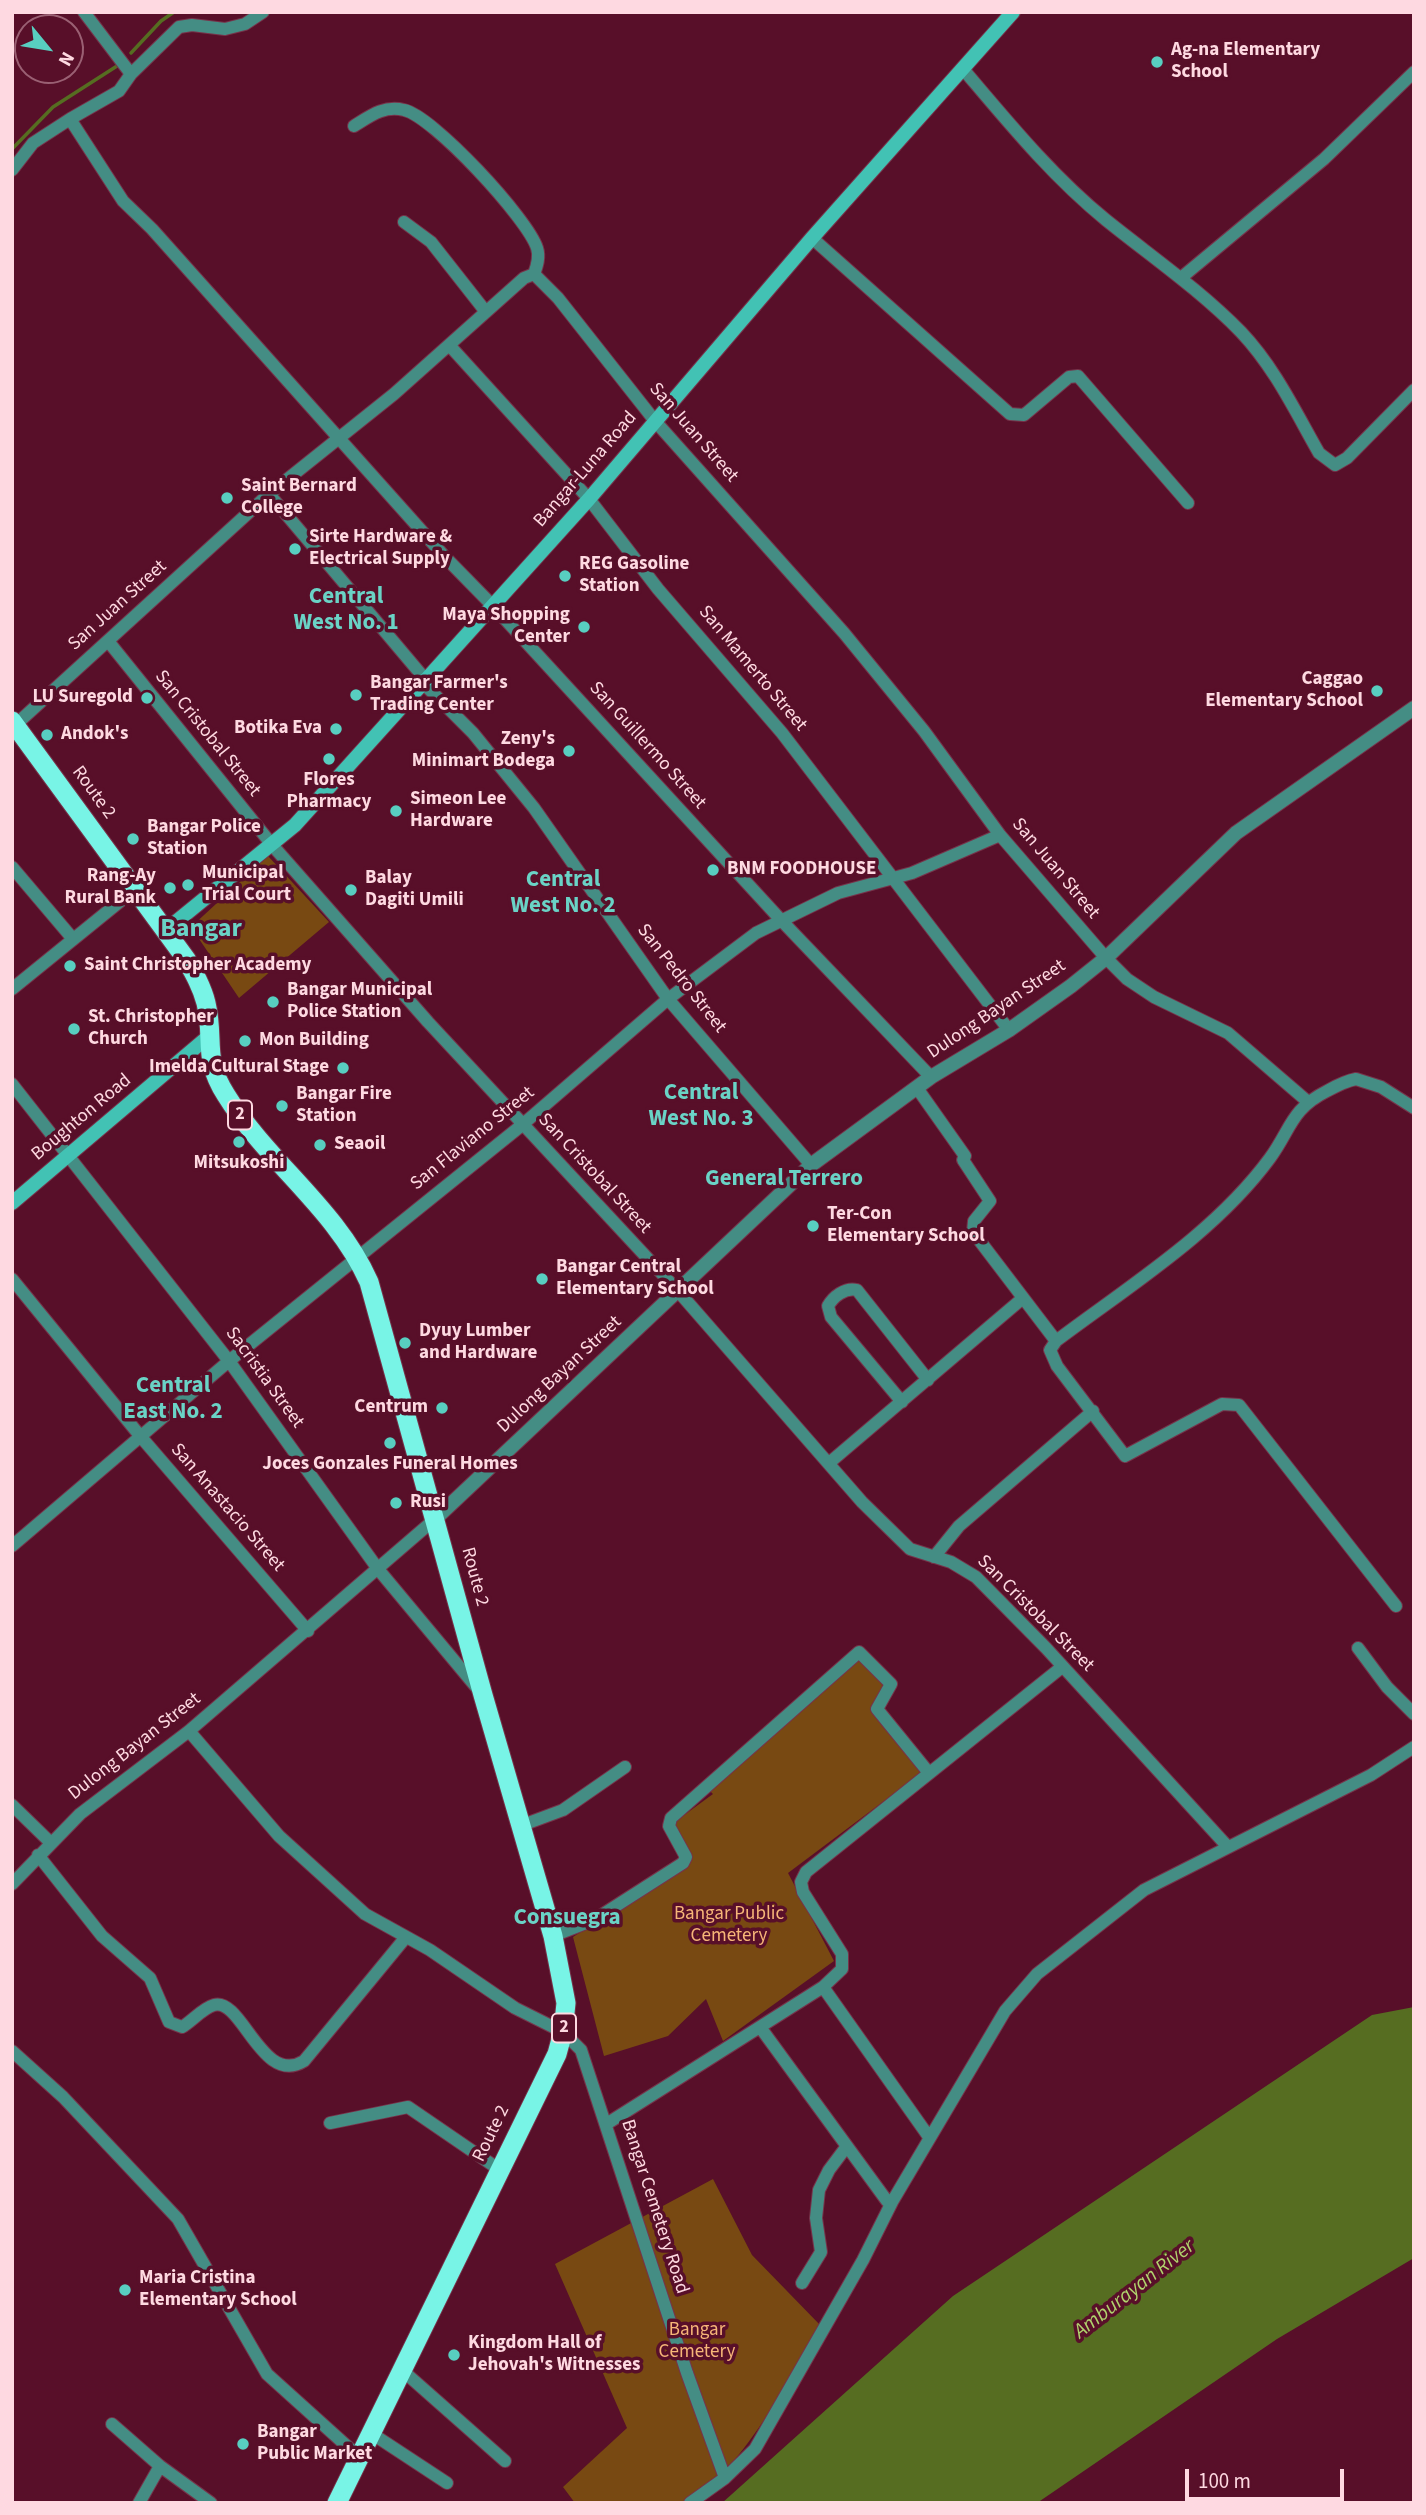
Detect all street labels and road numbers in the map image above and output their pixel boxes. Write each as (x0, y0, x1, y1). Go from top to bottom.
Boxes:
street label: San Juan Street (643, 378, 743, 488)
street label: Bangar-Luna Road (530, 407, 642, 533)
street label: San Juan Street (64, 556, 172, 656)
street label: San Mamerto Street (693, 602, 811, 736)
street label: San Cristobal Street (149, 666, 265, 802)
street label: San Guillermo Street (584, 678, 710, 814)
street label: Route 2 (66, 762, 120, 824)
street label: San Juan Street (1006, 814, 1104, 924)
street label: San Pedro Street (631, 920, 731, 1038)
street label: Dulong Bayan Street (924, 955, 1070, 1065)
street label: Boughton Road (28, 1070, 136, 1166)
street label: San Flaviano Street (406, 1082, 540, 1196)
road number: 2 (228, 1100, 252, 1130)
street label: San Cristobal Street (532, 1109, 656, 1239)
street label: Dulong Bayan Street (493, 1312, 627, 1438)
street label: Sacristia Street (220, 1323, 308, 1433)
street label: San Anastacio Street (165, 1439, 289, 1577)
street label: Route 2 (455, 1545, 493, 1609)
street label: San Cristobal Street (972, 1551, 1098, 1677)
street label: Dulong Bayan Street (64, 1688, 206, 1806)
road number: 2 (552, 2014, 576, 2042)
street label: Route 2 (469, 2102, 515, 2166)
street label: Bangar Cemetery Road (615, 2117, 693, 2297)

